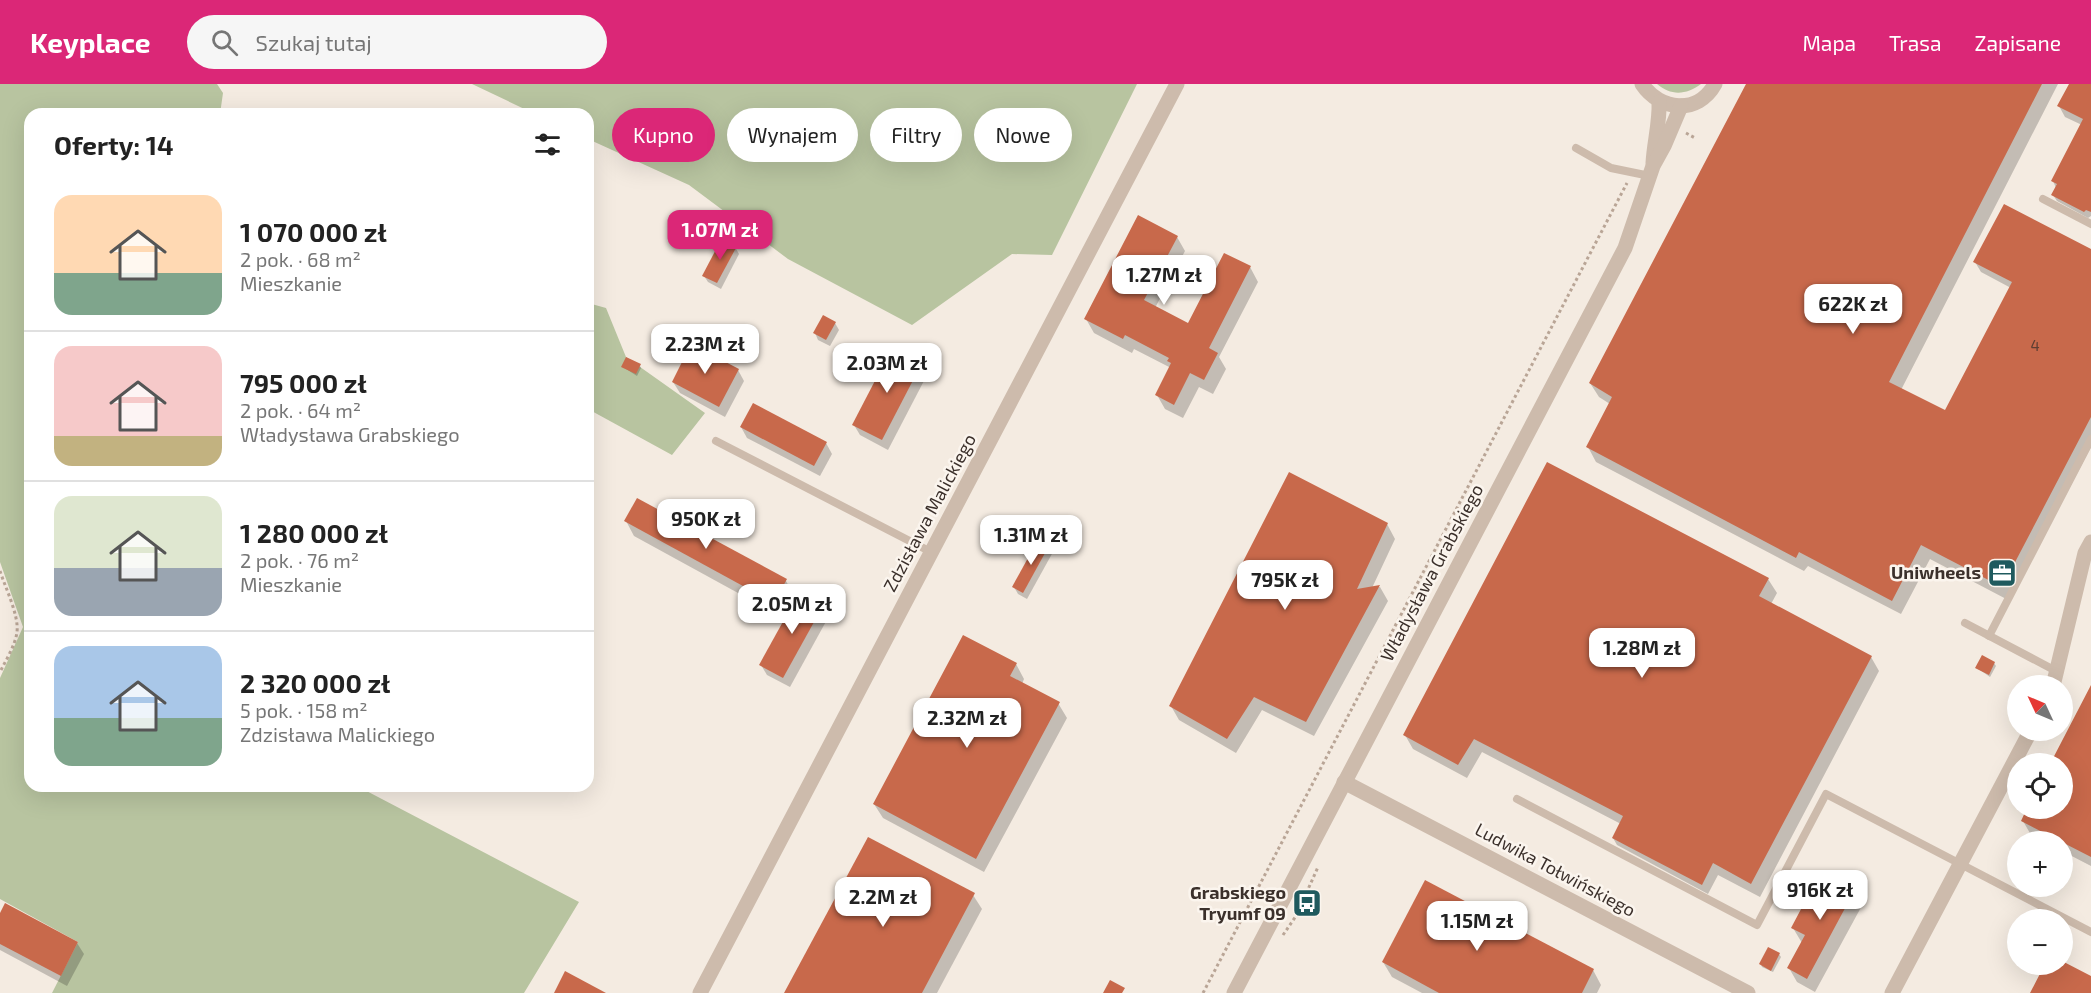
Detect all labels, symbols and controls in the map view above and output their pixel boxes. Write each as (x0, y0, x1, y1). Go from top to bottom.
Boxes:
search box (187, 15, 607, 69)
text: Keyplace (30, 25, 151, 59)
icon: search (208, 26, 241, 59)
text: Szukaj tutaj (256, 29, 372, 55)
text: Mapa (1802, 30, 1856, 55)
text: Trasa (1889, 30, 1942, 55)
text: Zapisane (1975, 30, 2061, 55)
chip: Kupno (612, 108, 715, 162)
chip: Wynajem (727, 108, 858, 162)
chip: Filtry (870, 108, 962, 162)
chip: Nowe (974, 108, 1072, 162)
icon: filters (531, 128, 564, 161)
text: Oferty: 14 (54, 129, 173, 160)
pin: 1.07M zł (658, 210, 782, 261)
text: 1 070 000 zł (240, 216, 387, 247)
text: 1.07M zł (681, 217, 759, 241)
icon: home (102, 219, 174, 291)
text: 2 pok. · 68 m² (240, 247, 361, 271)
pin: 1.27M zł (1102, 255, 1226, 306)
text: 1.27M zł (1126, 262, 1202, 286)
text: Mieszkanie (240, 271, 342, 295)
pin: 622K zł (1798, 284, 1908, 335)
text: 622K zł (1818, 291, 1888, 315)
pin: 2.23M zł (643, 324, 767, 375)
text: 2.23M zł (665, 331, 745, 355)
house number: 4 (2030, 336, 2040, 354)
pin: 2.03M zł (825, 343, 949, 394)
text: 2.03M zł (847, 350, 927, 374)
text: 795 000 zł (240, 367, 367, 398)
icon: home (102, 370, 174, 442)
text: 2 pok. · 64 m² (240, 398, 361, 422)
text: Władysława Grabskiego (240, 422, 460, 446)
street label: Zdzisława Malickiego (878, 430, 980, 595)
street label: Władysława Grabskiego (1375, 480, 1487, 665)
pin: 950K zł (651, 499, 761, 550)
text: 950K zł (671, 506, 741, 530)
pin: 1.31M zł (969, 515, 1093, 566)
text: 1 280 000 zł (240, 517, 388, 548)
icon: home (102, 520, 174, 592)
text: 1.31M zł (994, 522, 1068, 546)
text: 2 pok. · 76 m² (240, 548, 359, 572)
office icon: Uniwheels (1986, 557, 2018, 589)
pin: 795K zł (1230, 560, 1340, 611)
place label: Uniwheels (1891, 561, 1981, 583)
text: 795K zł (1251, 567, 1319, 591)
text: Mieszkanie (240, 572, 342, 596)
pin: 2.05M zł (730, 584, 854, 635)
text: 2.05M zł (752, 591, 832, 615)
pin: 1.28M zł (1580, 628, 1704, 679)
text: 1.28M zł (1603, 635, 1681, 659)
text: 2 320 000 zł (240, 667, 390, 698)
icon: home (102, 670, 174, 742)
north arrow (2007, 675, 2073, 741)
map controls (2007, 675, 2073, 975)
text: 5 pok. · 158 m² (240, 698, 368, 722)
pin: 2.32M zł (905, 698, 1029, 749)
text: 2.32M zł (927, 705, 1007, 729)
text: Zdzisława Malickiego (240, 722, 435, 746)
button: locate (2007, 753, 2073, 819)
street label: Ludwika Tołwińskiego (1472, 818, 1639, 921)
button: + (2007, 831, 2073, 897)
pin: 916K zł (1765, 870, 1875, 921)
pin: 2.2M zł (828, 877, 938, 928)
text: 916K zł (1787, 877, 1853, 901)
place label: Grabskiego Tryumf 09 (1190, 881, 1286, 924)
text: 2.2M zł (849, 884, 917, 908)
bus stop icon: Grabskiego Tryumf 09 (1291, 887, 1323, 919)
pin: 1.15M zł (1415, 901, 1539, 952)
text: 1.15M zł (1441, 908, 1513, 932)
button: − (2007, 909, 2073, 975)

